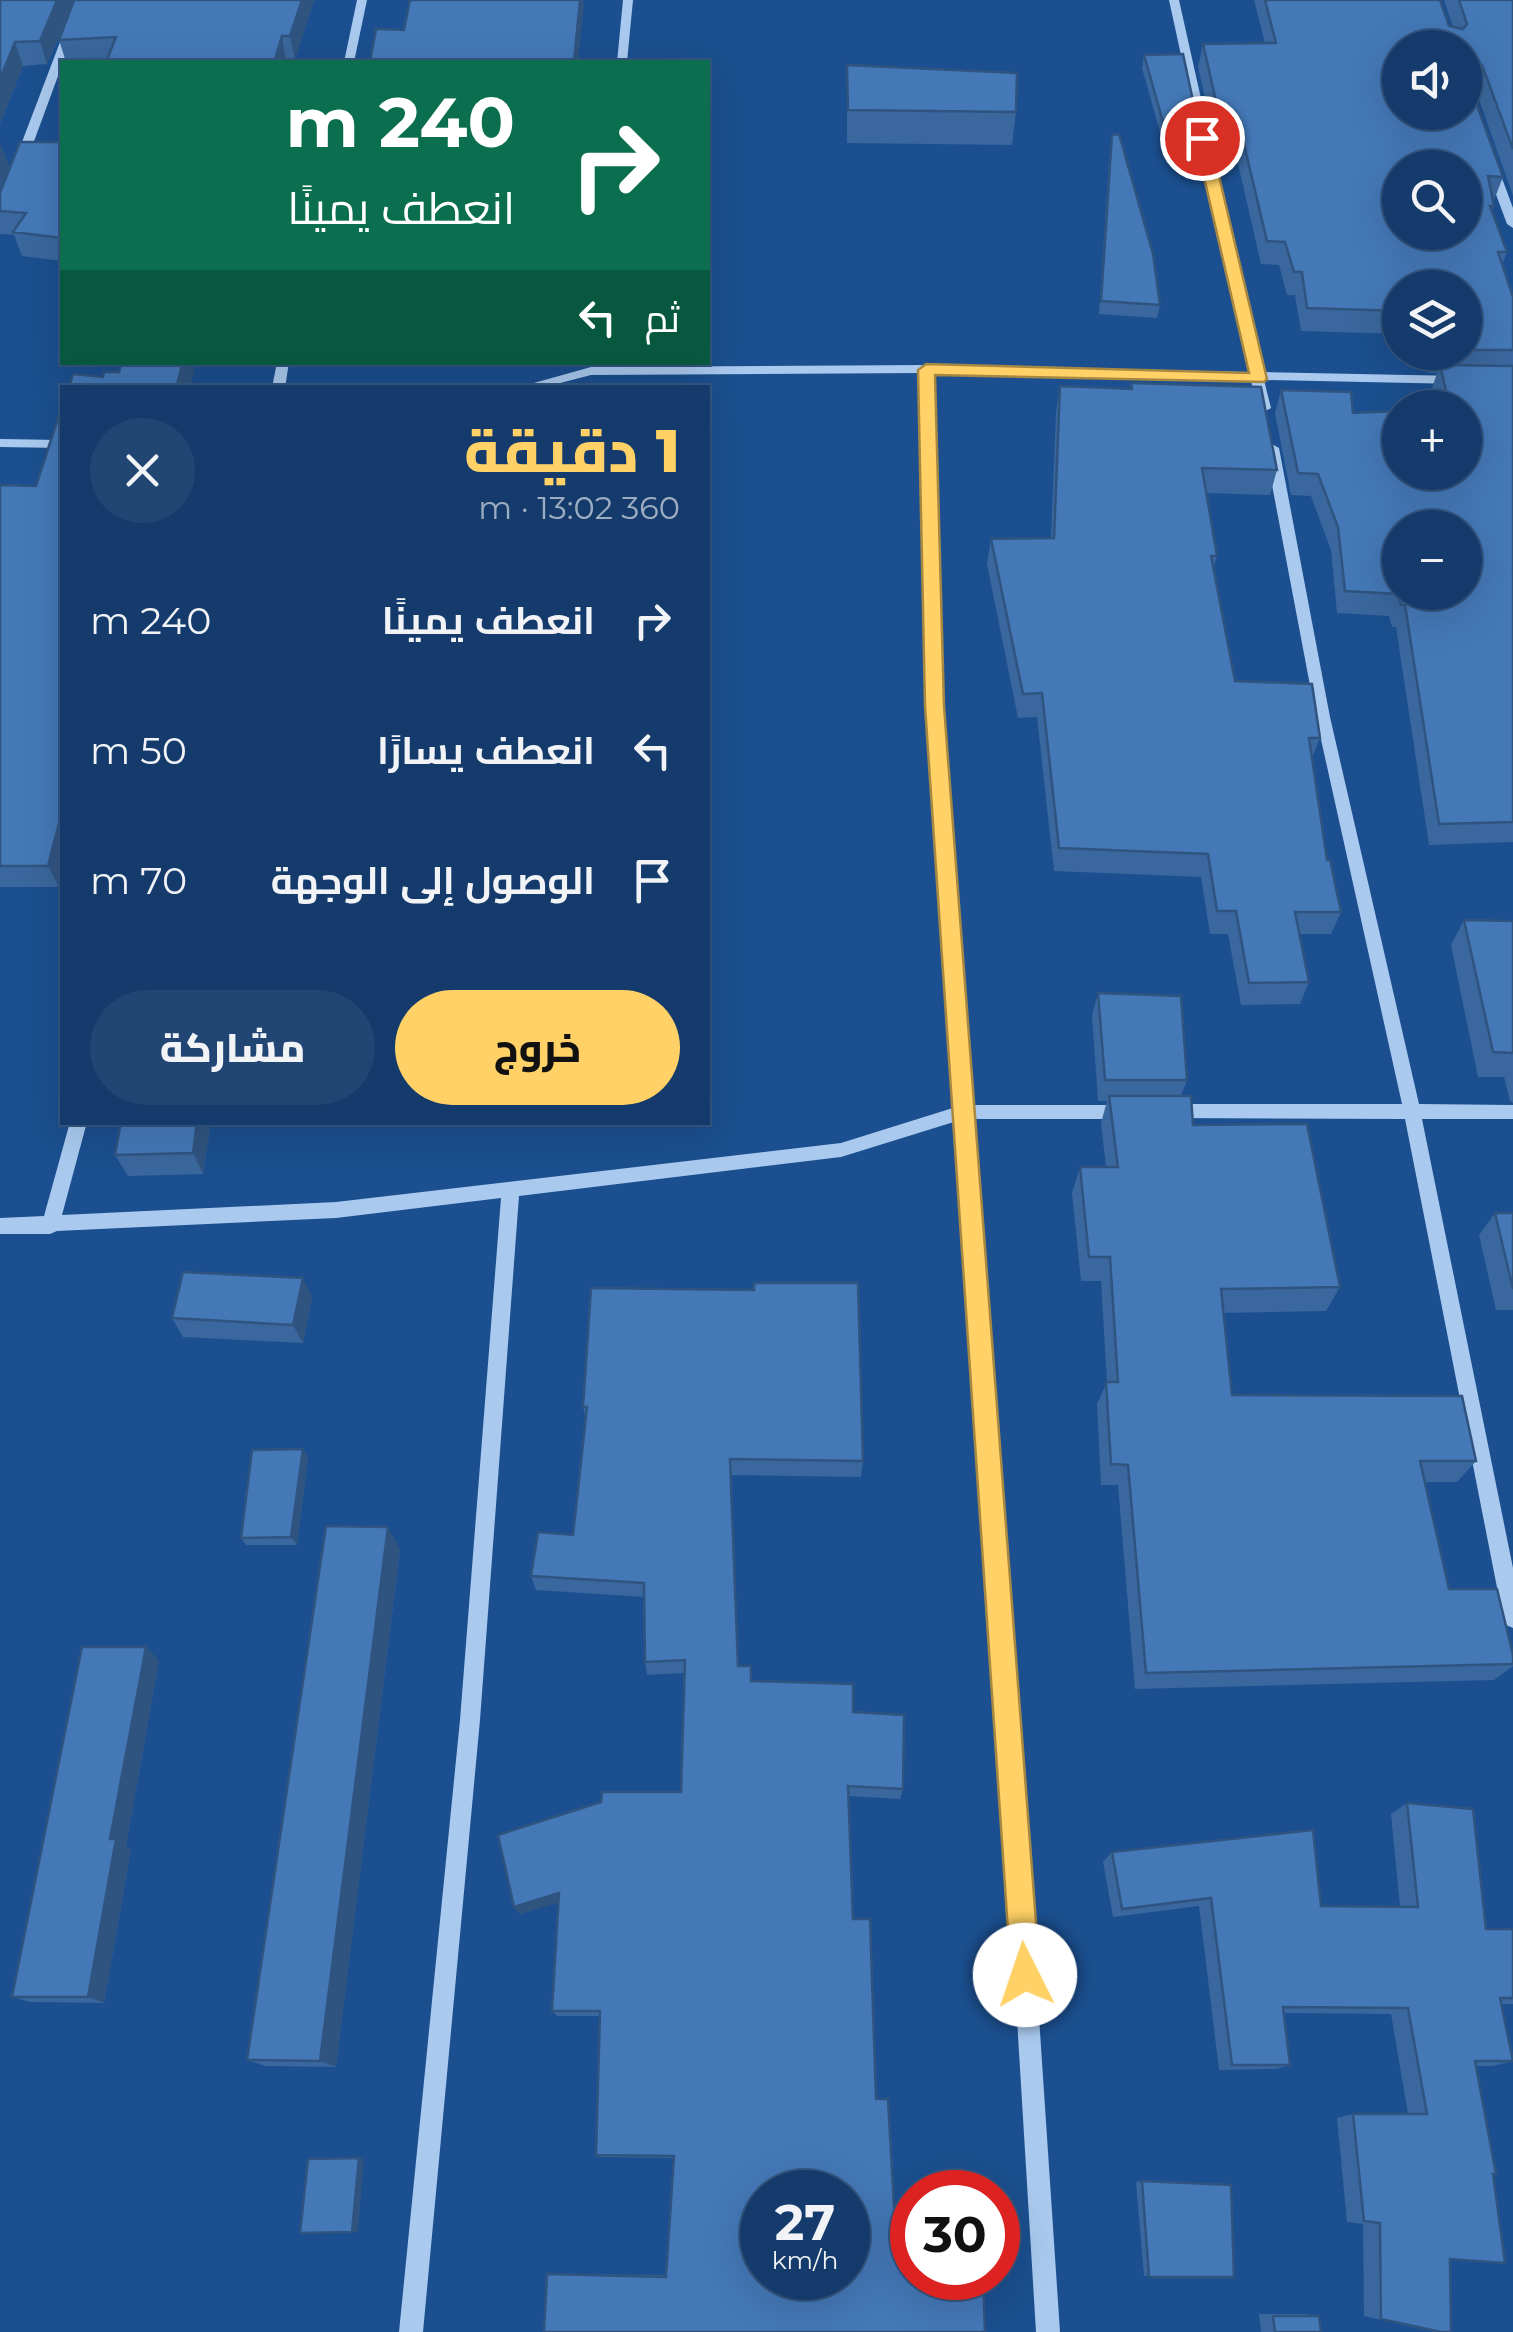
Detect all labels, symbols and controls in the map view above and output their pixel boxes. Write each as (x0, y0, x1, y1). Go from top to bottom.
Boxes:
map controls (1382, 30, 1482, 610)
button: sound (1382, 30, 1482, 130)
text: 240 m (285, 79, 515, 165)
pin (1160, 96, 1245, 181)
icon: right (550, 100, 680, 230)
icon: arrive (1175, 111, 1230, 166)
button: search (1382, 150, 1482, 250)
text: انعطف يمينًا (287, 180, 515, 235)
button: layers (1382, 270, 1482, 370)
icon: left (570, 290, 625, 345)
text: ثم (645, 295, 680, 342)
button: + (1382, 390, 1482, 490)
text: 1 دقيقة (464, 414, 680, 487)
button: close (90, 418, 195, 523)
text: 360 m · 13:02 (478, 488, 680, 527)
button: − (1382, 510, 1482, 610)
icon: right (625, 593, 680, 648)
text: 240 m (90, 597, 211, 644)
text: انعطف يمينًا (382, 597, 595, 644)
icon: left (625, 723, 680, 778)
text: 50 m (90, 727, 187, 774)
text: انعطف يسارًا (377, 727, 595, 774)
icon: arrive (625, 853, 680, 908)
text: 70 m (90, 857, 187, 904)
text: الوصول إلى الوجهة (271, 857, 595, 904)
button: مشاركة (90, 990, 375, 1105)
button: خروج (395, 990, 680, 1105)
position arrow (973, 1923, 1077, 2027)
speed limit sign: 30 (890, 2170, 1020, 2300)
text: 27 (775, 2192, 835, 2253)
text: km/h (772, 2245, 838, 2275)

